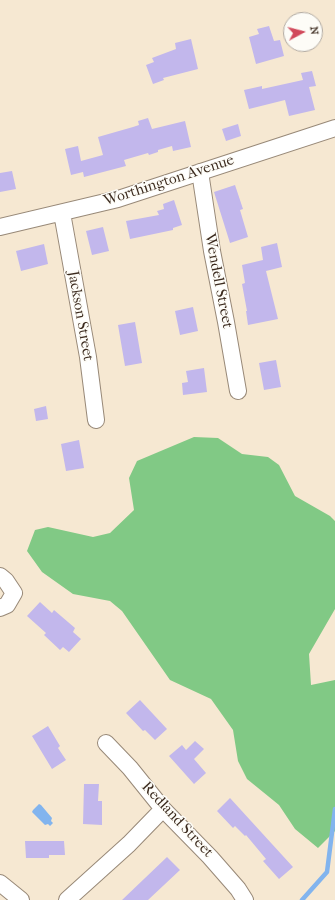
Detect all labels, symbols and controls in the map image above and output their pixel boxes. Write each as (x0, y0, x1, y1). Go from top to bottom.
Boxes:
north arrow (283, 12, 323, 52)
text: N (307, 26, 321, 36)
street label: Worthington Avenue (102, 151, 236, 211)
street label: Wendell Street (200, 232, 236, 330)
street label: Jackson Street (63, 270, 97, 362)
street label: Redland Street (137, 778, 217, 862)

